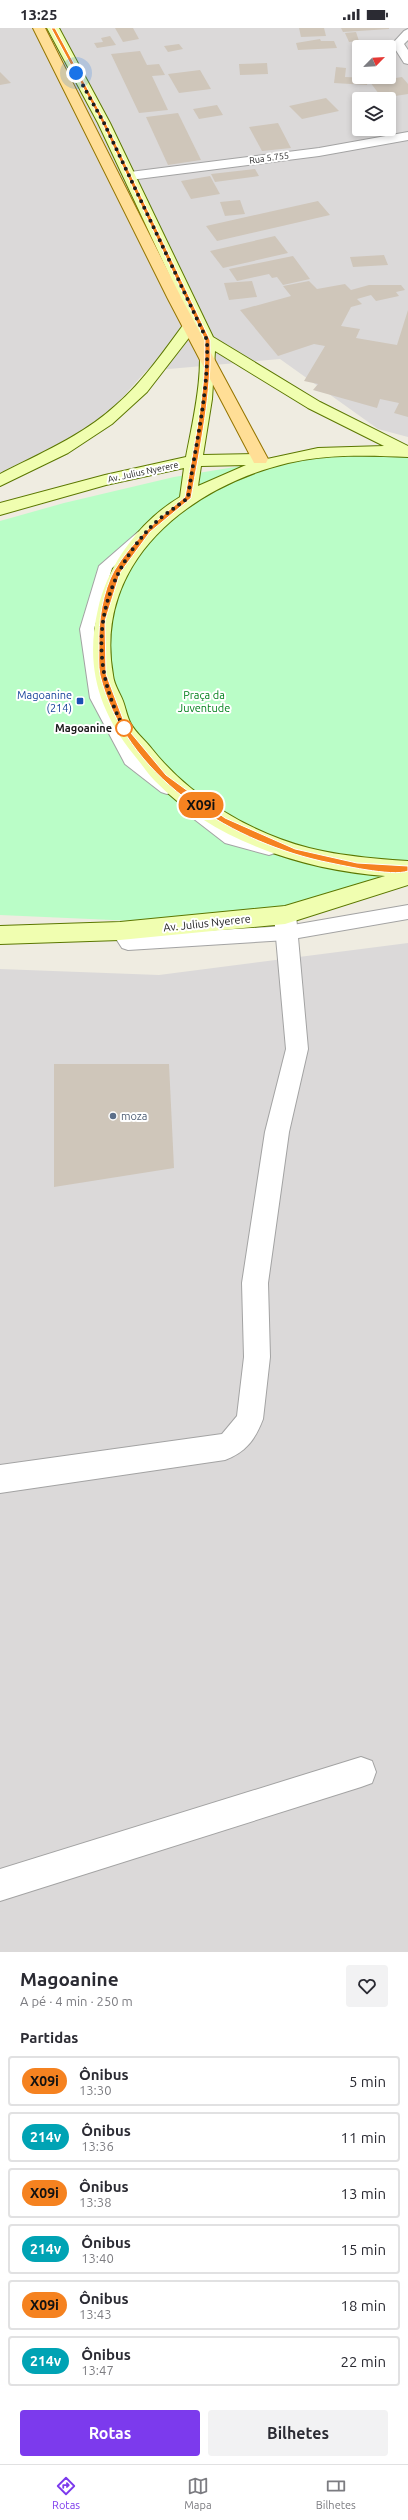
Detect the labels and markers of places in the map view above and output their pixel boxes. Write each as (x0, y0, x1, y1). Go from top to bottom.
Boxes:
place label: Magoanine (214) (17, 689, 72, 715)
marker: Magoanine (214) (75, 696, 85, 706)
marker: Magoanine (115, 719, 133, 737)
place label: Magoanine (55, 722, 112, 734)
place label: moza (121, 1110, 148, 1122)
marker: moza (108, 1111, 118, 1121)

